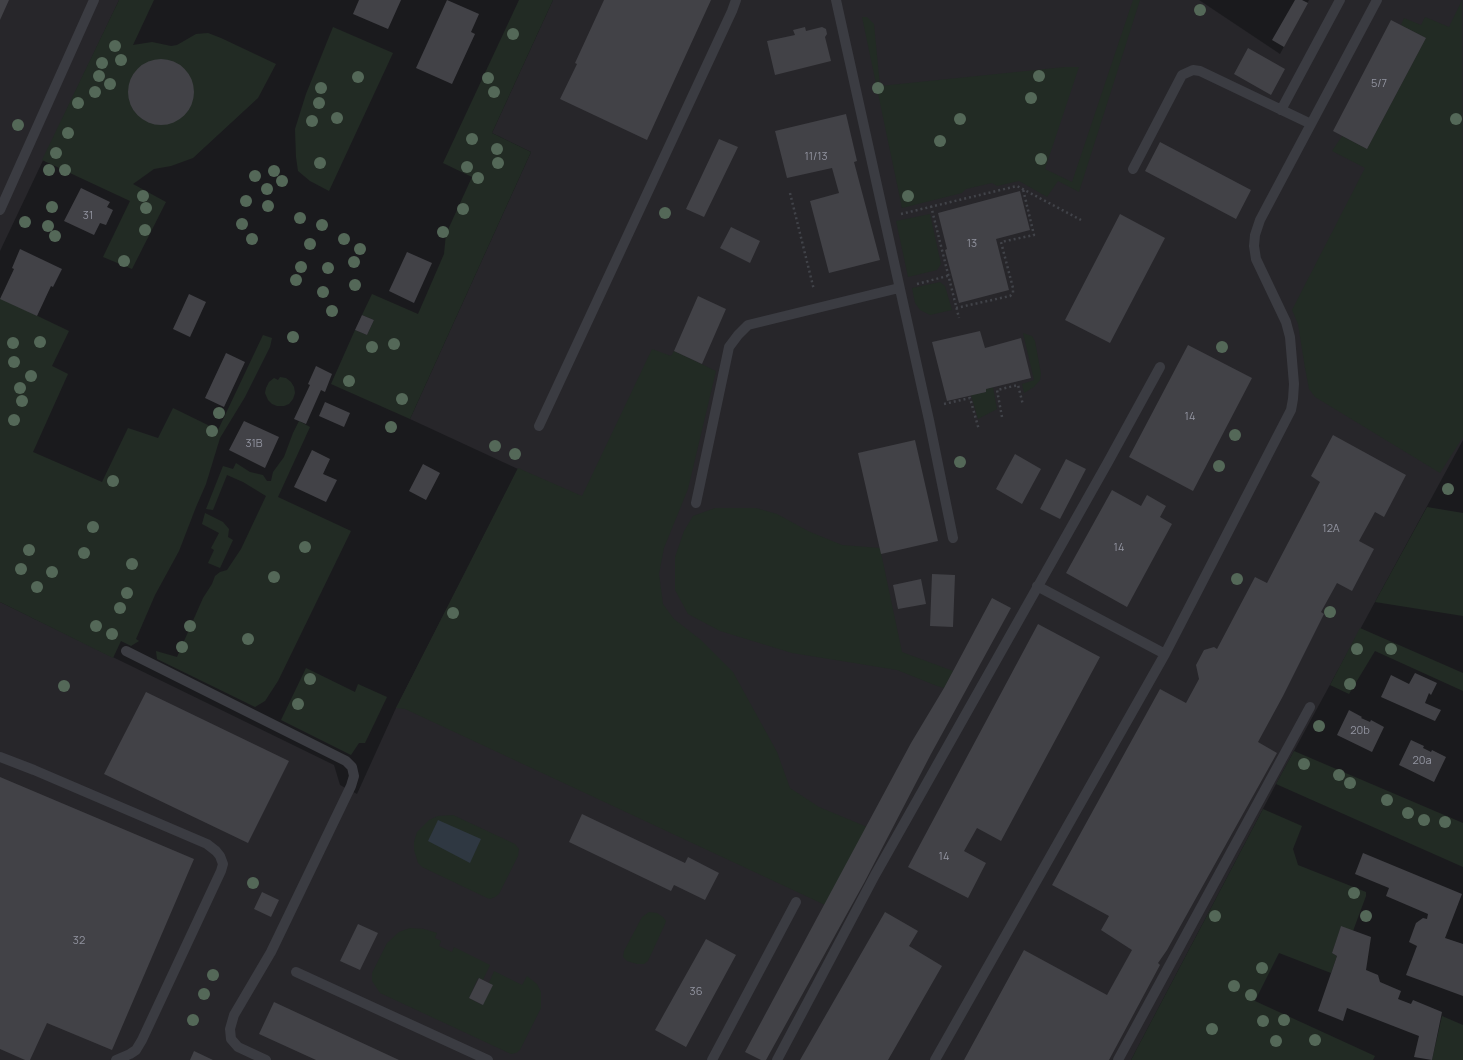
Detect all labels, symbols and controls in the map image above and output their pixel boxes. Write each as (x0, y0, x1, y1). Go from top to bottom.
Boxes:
house number: 5/7 (1371, 77, 1387, 91)
house number: 11/13 (804, 150, 828, 164)
house number: 31 (83, 209, 93, 223)
house number: 13 (967, 237, 977, 251)
house number: 14 (1185, 410, 1195, 424)
house number: 31B (245, 437, 263, 451)
house number: 12A (1322, 522, 1340, 536)
house number: 14 (1114, 541, 1124, 555)
house number: 20b (1350, 724, 1370, 738)
house number: 20a (1412, 754, 1432, 768)
house number: 14 (939, 850, 949, 864)
house number: 32 (73, 934, 85, 948)
house number: 36 (690, 985, 702, 999)

